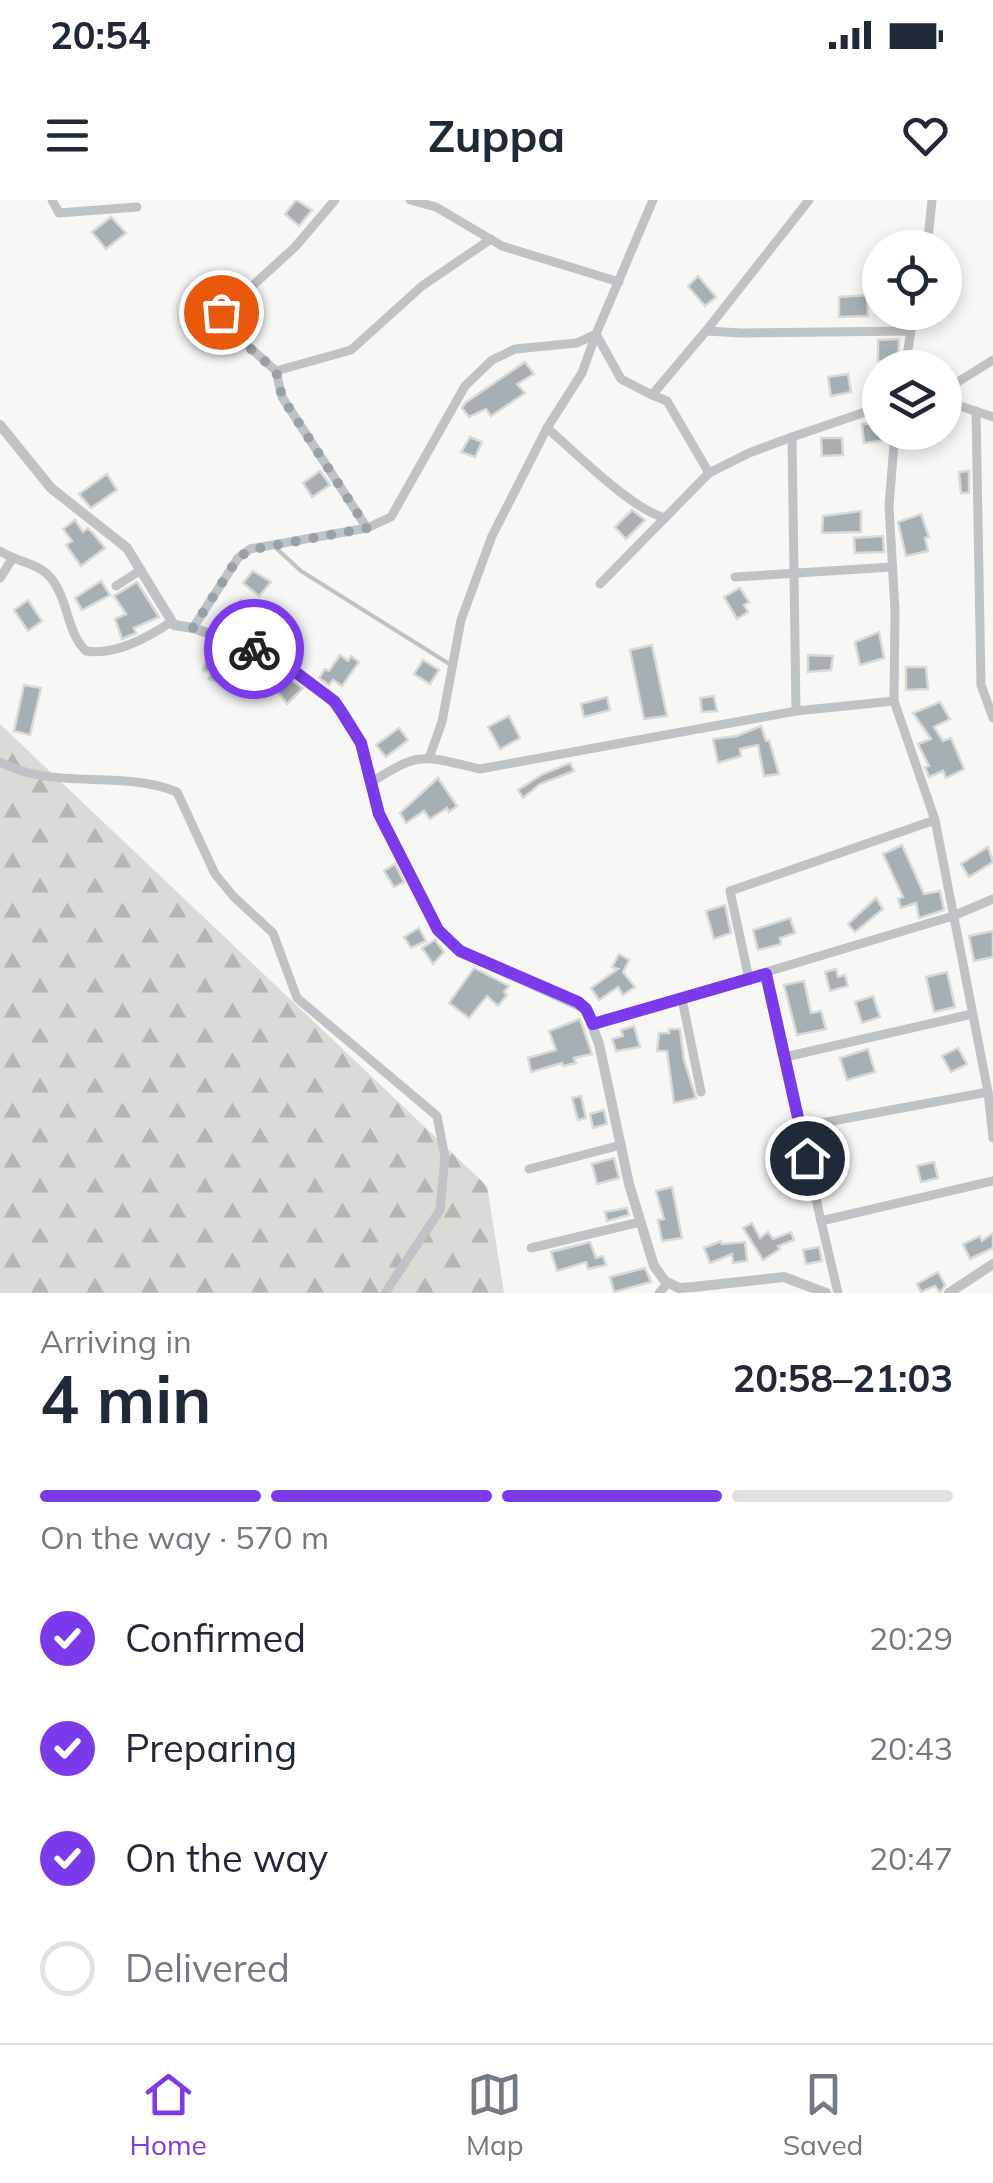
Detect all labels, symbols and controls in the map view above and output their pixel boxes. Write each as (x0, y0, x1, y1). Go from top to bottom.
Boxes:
text: 20:54 (50, 11, 151, 59)
text: Zuppa (428, 107, 565, 163)
icon: menu (40, 108, 95, 163)
icon: heart (898, 108, 953, 163)
map controls (862, 230, 962, 450)
button: locate (862, 230, 962, 330)
pin (179, 270, 264, 355)
icon: bag (194, 285, 249, 340)
button: layers (862, 350, 962, 450)
courier (204, 599, 304, 699)
icon: bike (227, 622, 282, 677)
pin (765, 1116, 850, 1201)
icon: home (780, 1131, 835, 1186)
text: Arriving in (40, 1321, 192, 1361)
text: 20:58–21:03 (733, 1354, 953, 1402)
text: 4 min (40, 1358, 211, 1439)
text: On the way · 570 m (40, 1517, 329, 1557)
icon: check (40, 1611, 95, 1666)
text: Confirmed (125, 1614, 306, 1662)
text: 20:29 (869, 1618, 953, 1658)
icon: check (40, 1721, 95, 1776)
text: Preparing (125, 1724, 297, 1772)
text: 20:43 (869, 1728, 953, 1768)
icon: check (40, 1831, 95, 1886)
text: On the way (125, 1834, 328, 1882)
text: 20:47 (869, 1838, 953, 1878)
text: Delivered (125, 1944, 290, 1992)
tab: Home (130, 2067, 207, 2162)
tab: Map (466, 2067, 524, 2162)
tab: Saved (783, 2067, 863, 2162)

